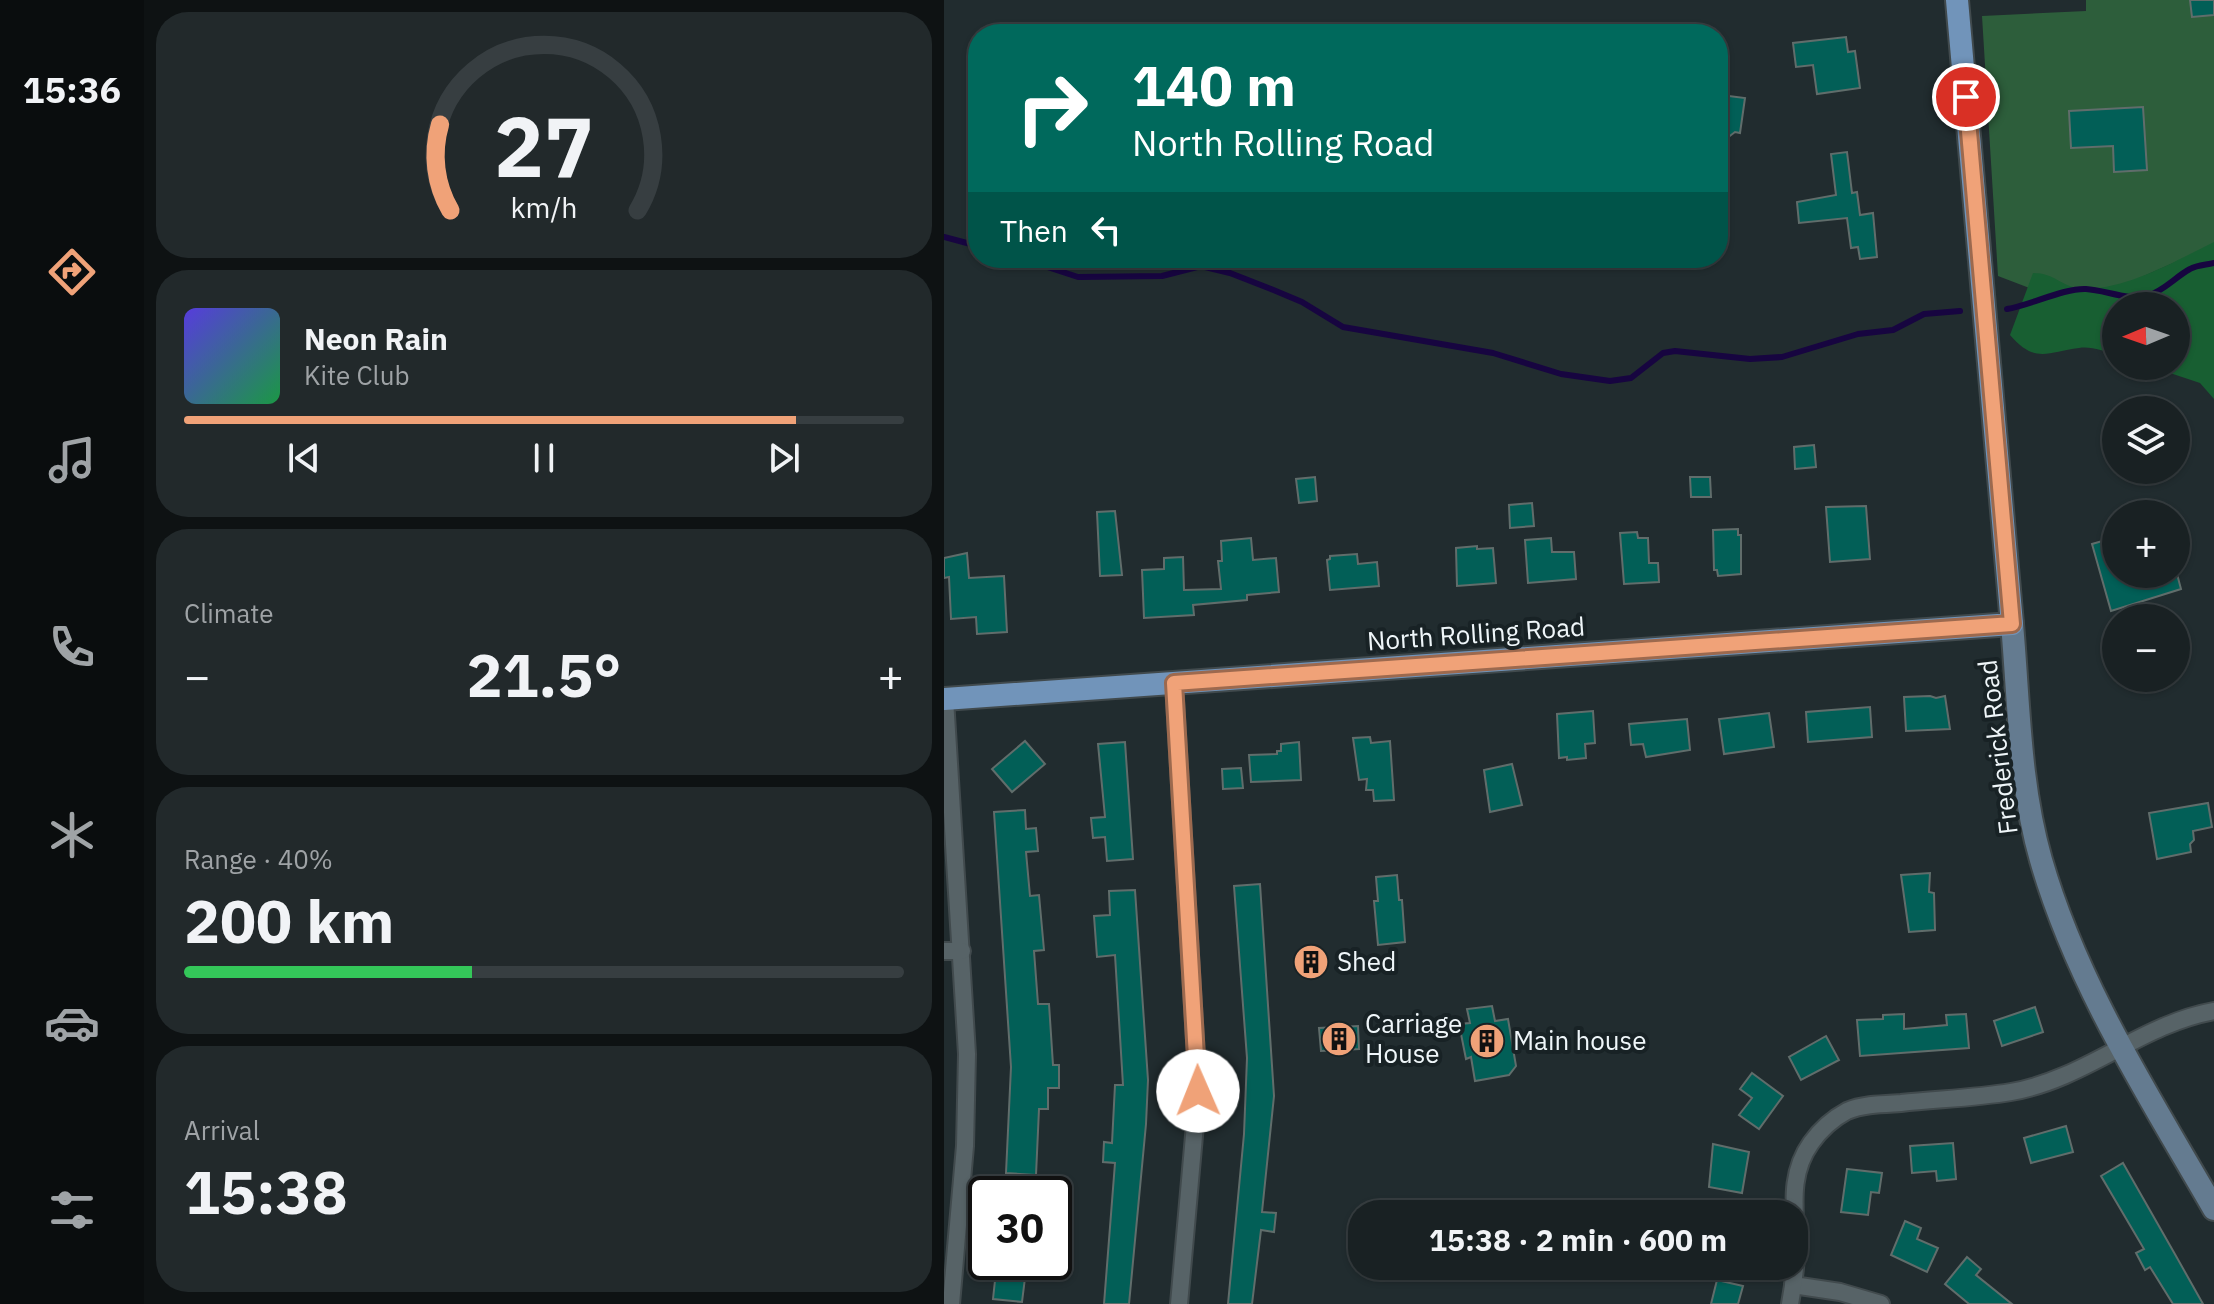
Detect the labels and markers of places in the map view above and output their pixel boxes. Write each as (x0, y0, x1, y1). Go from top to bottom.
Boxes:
pin (1932, 63, 2000, 131)
building icon: Shed (1292, 943, 1330, 981)
place label: Shed (1337, 944, 1396, 978)
place label: Carriage House (1365, 1006, 1462, 1070)
building icon: Carriage House (1320, 1020, 1358, 1058)
building icon: Main house (1468, 1022, 1506, 1060)
place label: Main house (1513, 1023, 1646, 1057)

